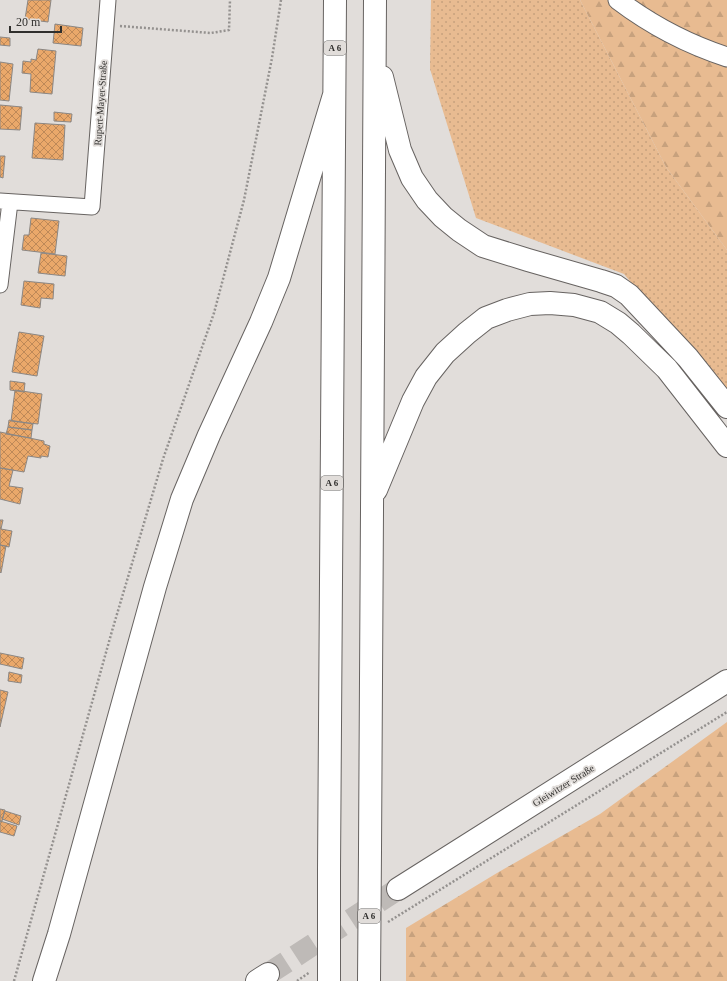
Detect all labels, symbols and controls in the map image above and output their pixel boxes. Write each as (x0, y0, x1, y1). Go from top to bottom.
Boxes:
scale bar (10, 8, 61, 34)
text: 20 m (16, 15, 41, 29)
road number: A 6 (324, 41, 346, 55)
street label: Rupert-Mayer-Straße (92, 60, 109, 146)
road number: A 6 (321, 476, 343, 490)
street label: Gleiwitzer Straße (531, 762, 596, 809)
road number: A 6 (358, 909, 380, 923)

